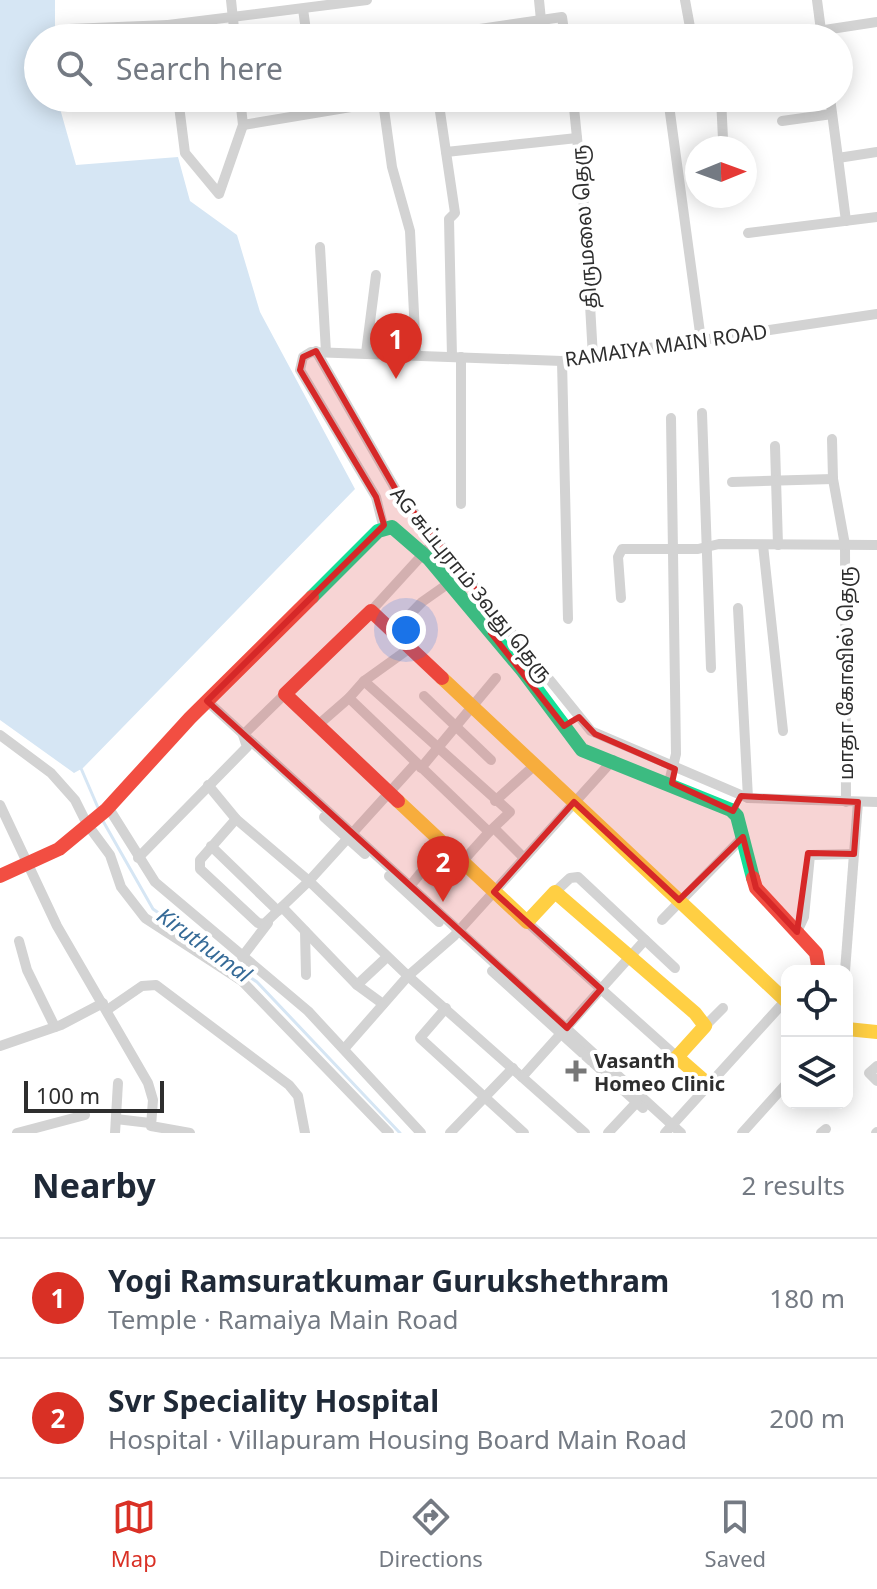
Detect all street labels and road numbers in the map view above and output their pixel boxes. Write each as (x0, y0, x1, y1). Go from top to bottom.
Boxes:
street label: திருமலை தெரு (565, 144, 604, 310)
street label: RAMAIYA MAIN ROAD (563, 317, 769, 373)
street label: AG சுப்புராம் 3வது தெரு (384, 481, 559, 688)
street label: மாதா கோவில் தெரு (832, 566, 860, 780)

